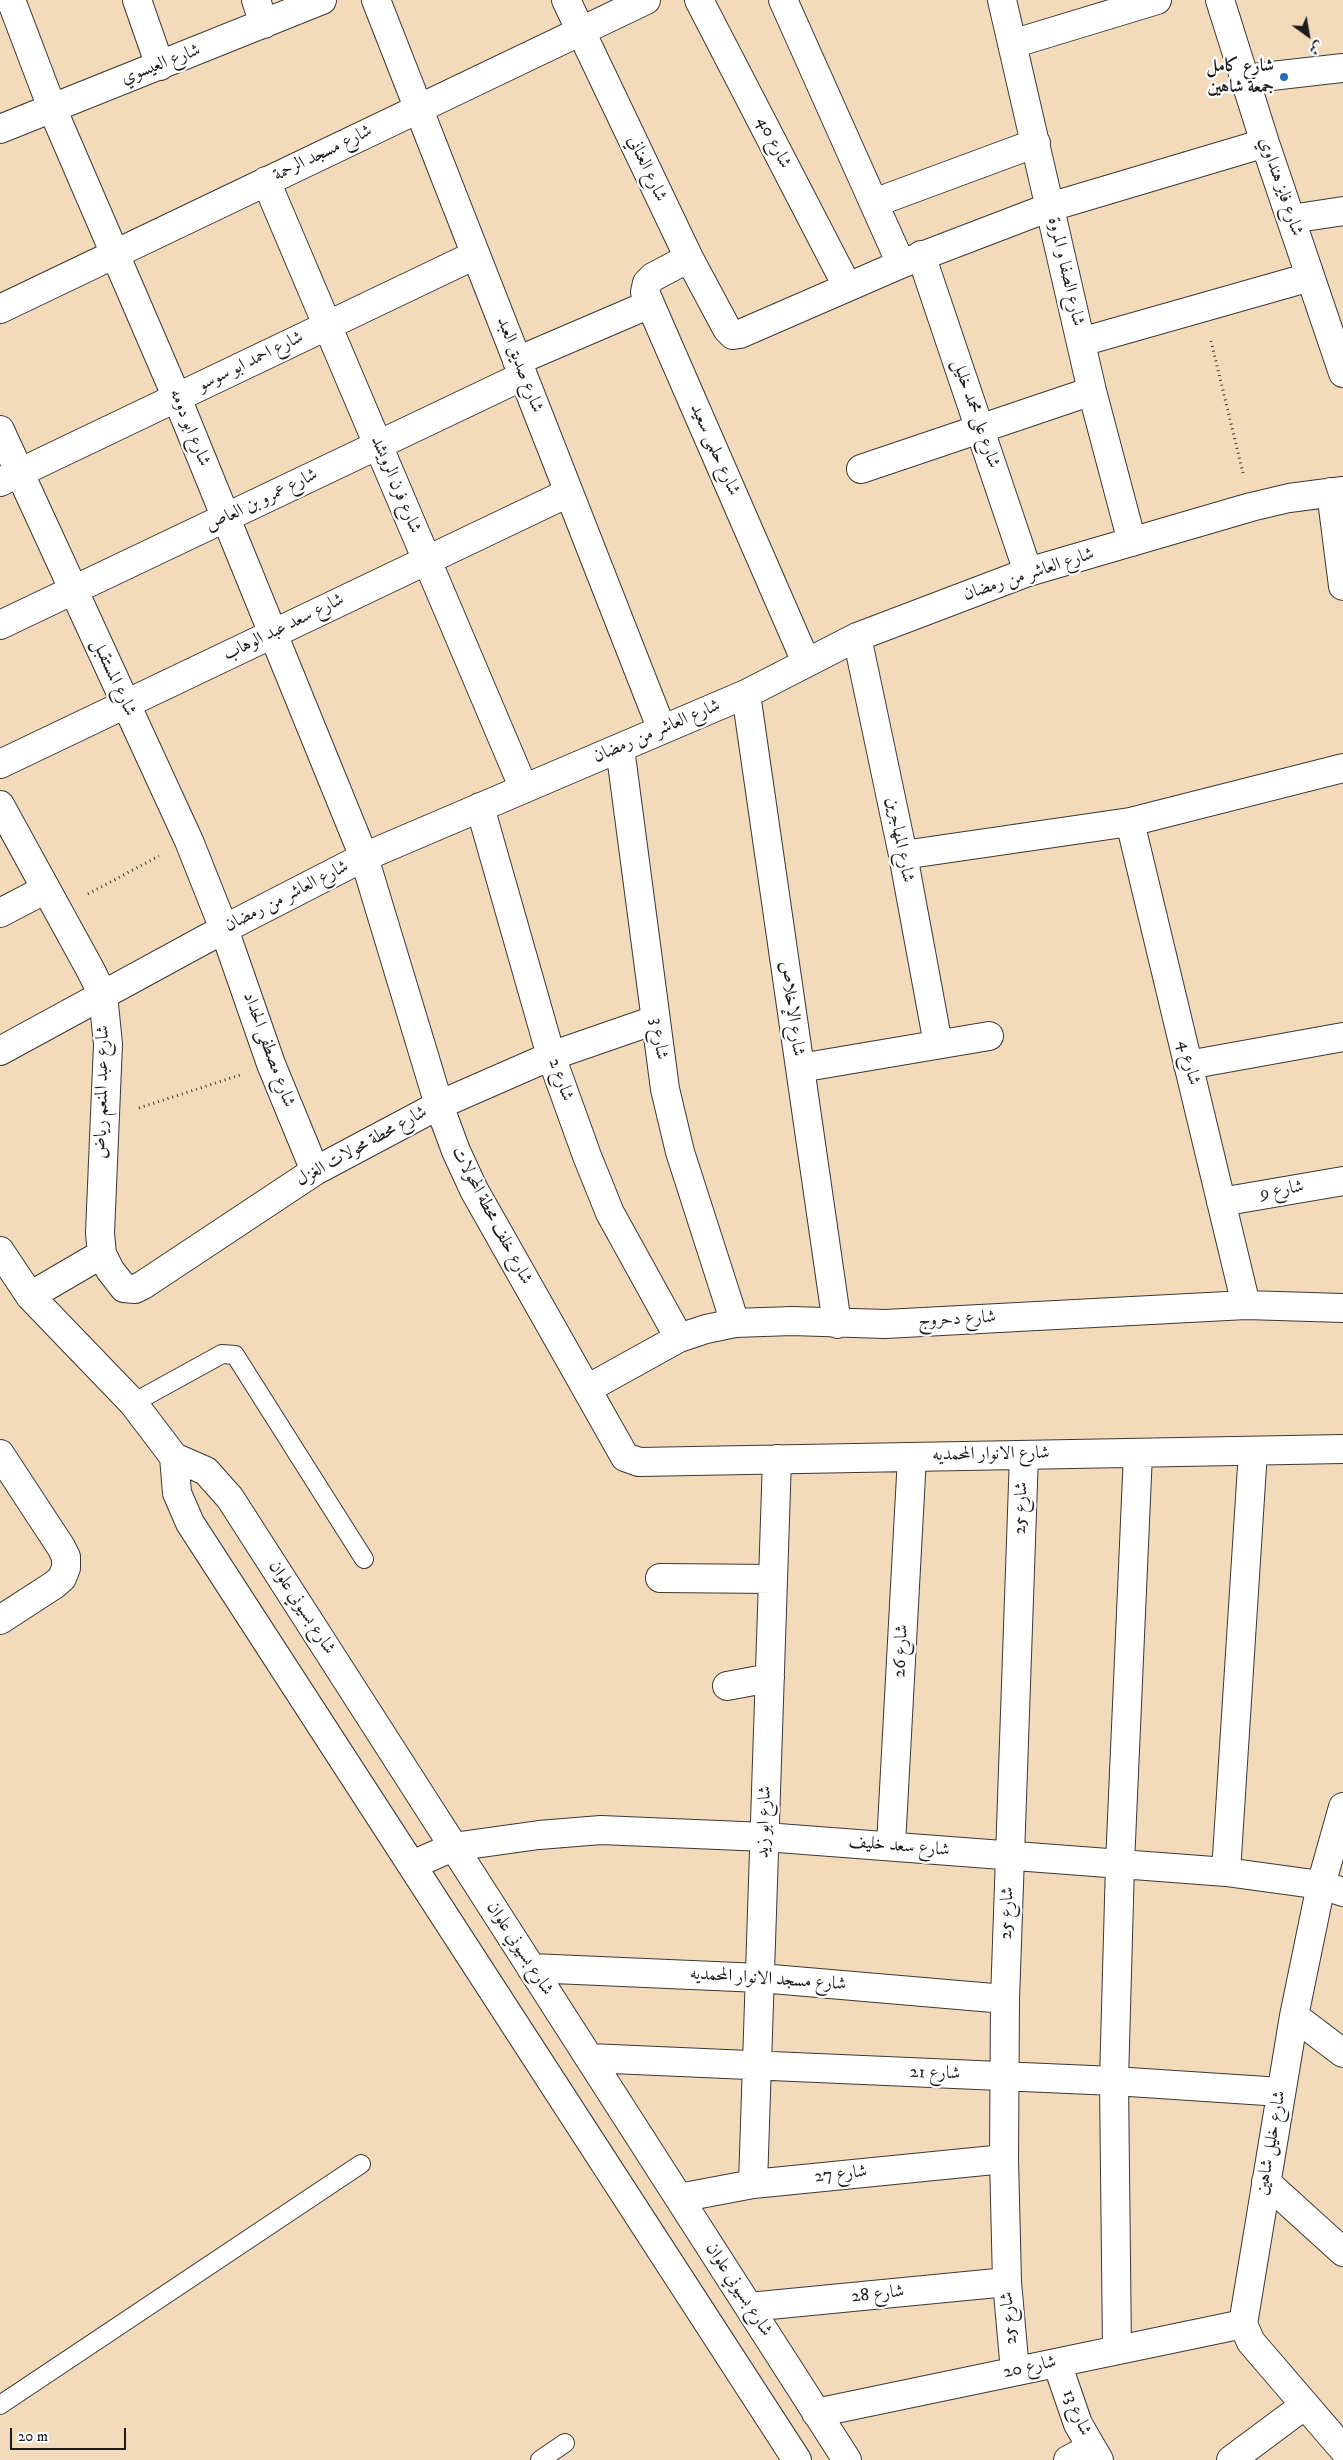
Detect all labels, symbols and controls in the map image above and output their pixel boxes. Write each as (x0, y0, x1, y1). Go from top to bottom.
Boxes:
north arrow (1283, 10, 1333, 60)
text: ش (1305, 36, 1327, 59)
street label: شارع العيسوي (118, 40, 204, 90)
place label: شارع كامل جمعة شاهين (1206, 56, 1274, 98)
marker: شارع كامل جمعة شاهين (1278, 71, 1290, 83)
street label: شارع 40 (751, 114, 795, 172)
street label: شارع مسجد الرحمة (270, 121, 376, 187)
street label: شارع العناني (621, 132, 671, 206)
street label: شارع فايز هنداوي (1253, 135, 1307, 239)
street label: شارع الصفا و المروة (1042, 215, 1088, 329)
street label: شارع صديق العبد (491, 314, 547, 416)
street label: شارع احمد ابو سوسو (195, 327, 307, 397)
street label: شارع على محمد خليل (946, 357, 1004, 471)
street label: شارع ابو دومه (164, 386, 214, 470)
street label: شارع حلمى سعيد (684, 401, 744, 499)
street label: شارع فرن الرويشد (365, 433, 425, 537)
street label: شارع عمرو بن العاص (202, 465, 322, 537)
street label: شارع العاشر من رمضان (961, 544, 1097, 606)
street label: شارع سعد عبد الوهاب (220, 589, 348, 667)
street label: شارع المستقبل (86, 636, 140, 720)
street label: شارع العاشر من رمضان (590, 695, 724, 769)
street label: شارع المهاجرين (880, 795, 918, 885)
street label: شارع العاشر من رمضان (221, 856, 353, 938)
street label: شارع الإخلاص (774, 960, 808, 1058)
street label: شارع مصطفى الحداد (237, 990, 299, 1110)
street label: شارع 3 (644, 1017, 672, 1061)
street label: شارع عبد المنعم رياض (91, 1025, 115, 1159)
street label: شارع 4 (1172, 1038, 1204, 1088)
street label: شارع 2 (543, 1056, 577, 1104)
street label: شارع محطة محولات الغزل (293, 1102, 431, 1192)
street label: شارع خلف محطة المحولات (446, 1144, 536, 1288)
street label: شارع 9 (1258, 1177, 1306, 1205)
street label: شارع دحروج (917, 1307, 997, 1333)
street label: شارع الانوار المحمديه (932, 1443, 1050, 1467)
street label: شارع 25 (1010, 1481, 1034, 1535)
street label: شارع بسيوني علوان (263, 1557, 339, 1659)
street label: شارع 26 (890, 1624, 914, 1678)
street label: شارع ابو زيد (753, 1785, 777, 1859)
street label: شارع سعد خليف (848, 1832, 950, 1862)
street label: شارع 25 (996, 1886, 1020, 1940)
street label: شارع بسيوني علوان (481, 1898, 557, 2000)
street label: شارع مسجد الانوار المحمديه (689, 1964, 847, 1996)
street label: شارع 21 (909, 2062, 961, 2086)
street label: شارع خليل شاهين (1252, 2089, 1292, 2197)
street label: شارع 27 (814, 2161, 868, 2189)
street label: شارع بسيوني علوان (700, 2239, 776, 2341)
street label: شارع 28 (851, 2281, 905, 2309)
street label: شارع 25 (997, 2291, 1023, 2345)
street label: شارع 20 (1002, 2352, 1058, 2384)
street label: شارع 13 (1057, 2386, 1095, 2440)
scale bar (12, 2418, 129, 2450)
text: 20 m (18, 2427, 48, 2446)

